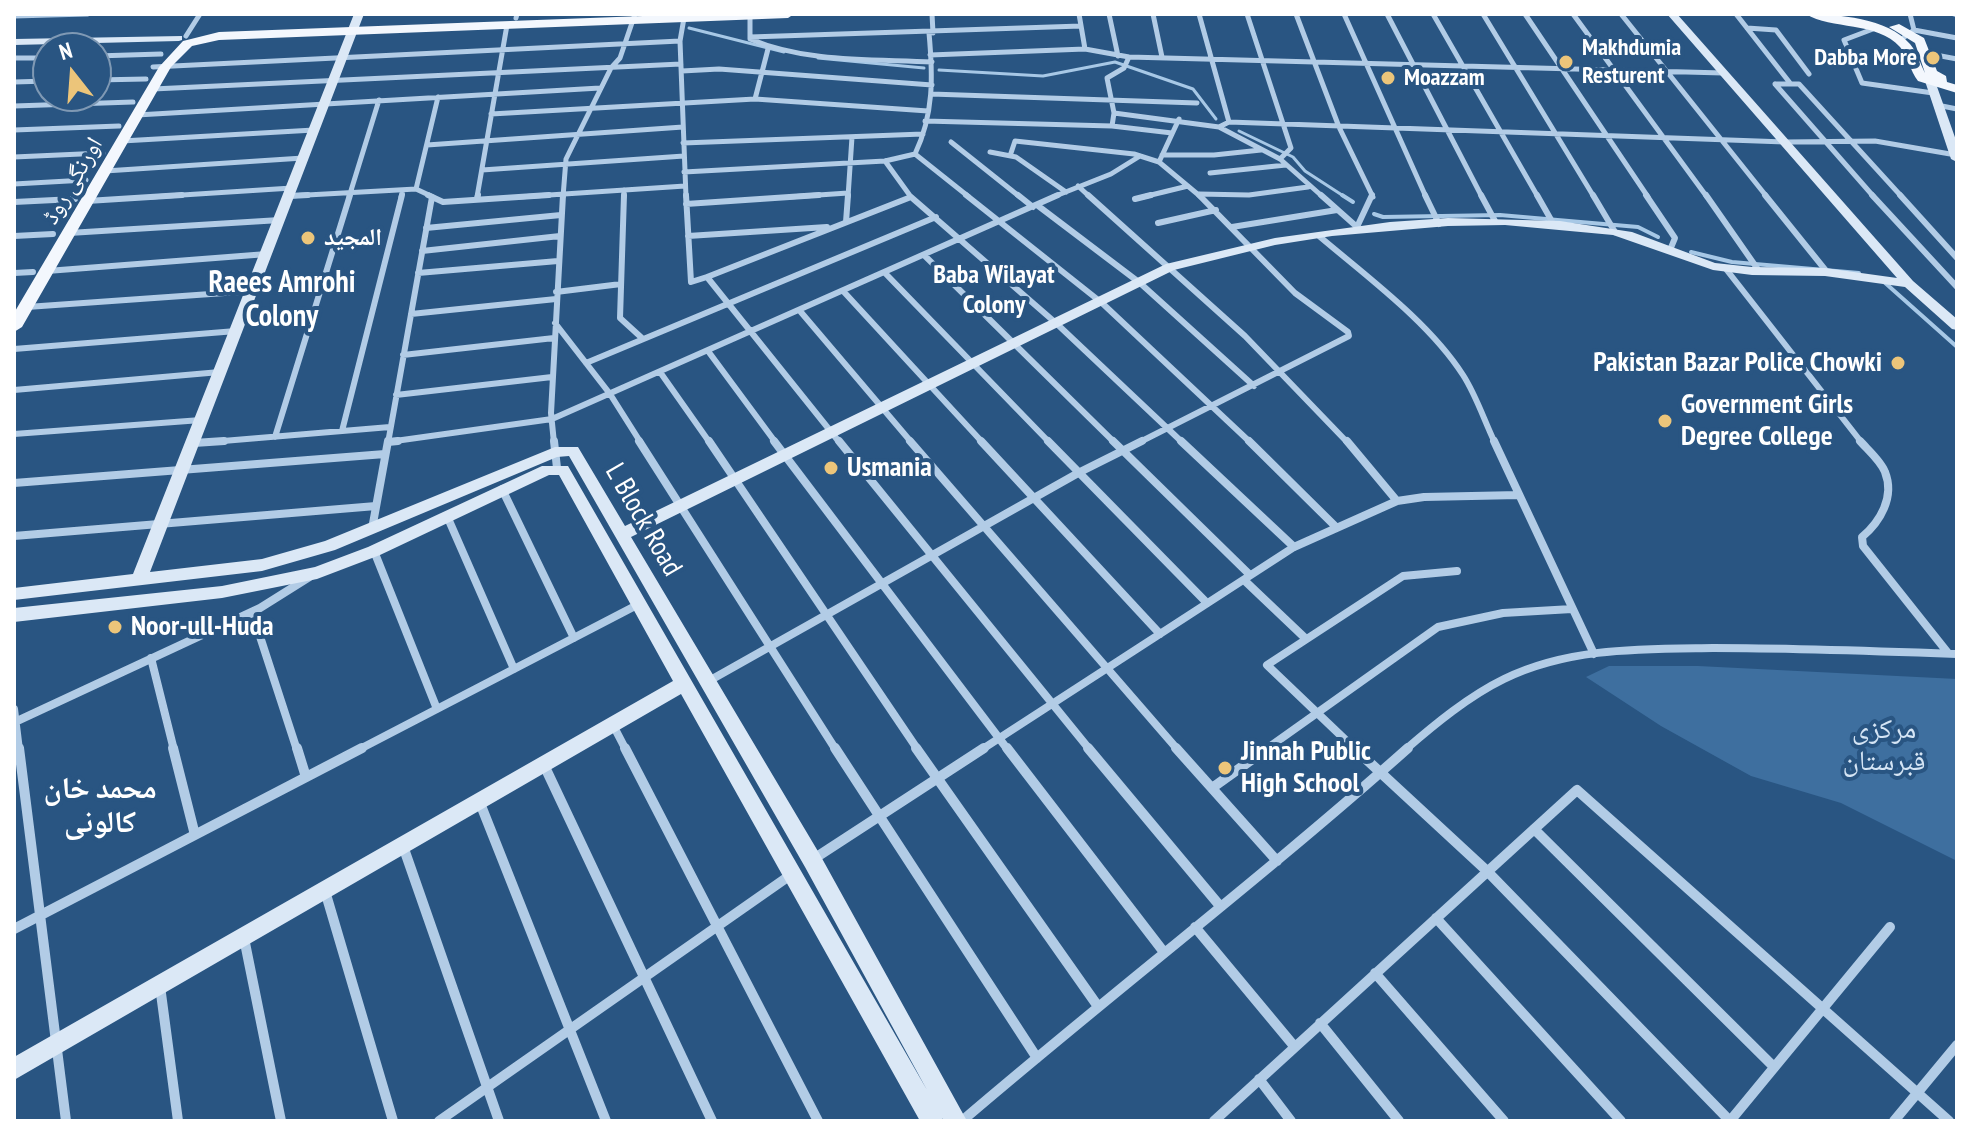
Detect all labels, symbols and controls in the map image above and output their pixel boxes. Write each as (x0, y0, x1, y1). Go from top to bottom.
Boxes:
north arrow (32, 32, 112, 112)
place label: Makhdumia Resturent (1582, 34, 1681, 90)
text: N (56, 36, 75, 66)
place label: Dabba More (1814, 44, 1917, 72)
marker: Dabba More (1924, 49, 1942, 67)
marker: Makhdumia Resturent (1557, 53, 1575, 71)
place label: Moazzam (1404, 64, 1485, 92)
marker: Moazzam (1379, 69, 1397, 87)
street label: اورنگی روڈ (37, 132, 109, 230)
place label: المجید (324, 224, 382, 252)
marker: المجید (299, 229, 317, 247)
district label: Baba Wilayat Colony (933, 260, 1055, 322)
district label: Raees Amrohi Colony (208, 265, 356, 336)
place label: Pakistan Bazar Police Chowki (1593, 346, 1882, 380)
marker: Pakistan Bazar Police Chowki (1889, 354, 1907, 372)
place label: Government Girls Degree College (1681, 388, 1853, 454)
marker: Government Girls Degree College (1656, 412, 1674, 430)
place label: Usmania (847, 451, 932, 485)
street label: L Block Road (597, 458, 689, 582)
marker: Usmania (822, 459, 840, 477)
place label: Noor-ull-Huda (131, 610, 273, 644)
marker: Noor-ull-Huda (106, 618, 124, 636)
park label: مرکزی قبرستان (1842, 713, 1926, 779)
place label: Jinnah Public High School (1241, 735, 1371, 801)
marker: Jinnah Public High School (1216, 759, 1234, 777)
district label: محمد خان کالونی (43, 771, 157, 842)

